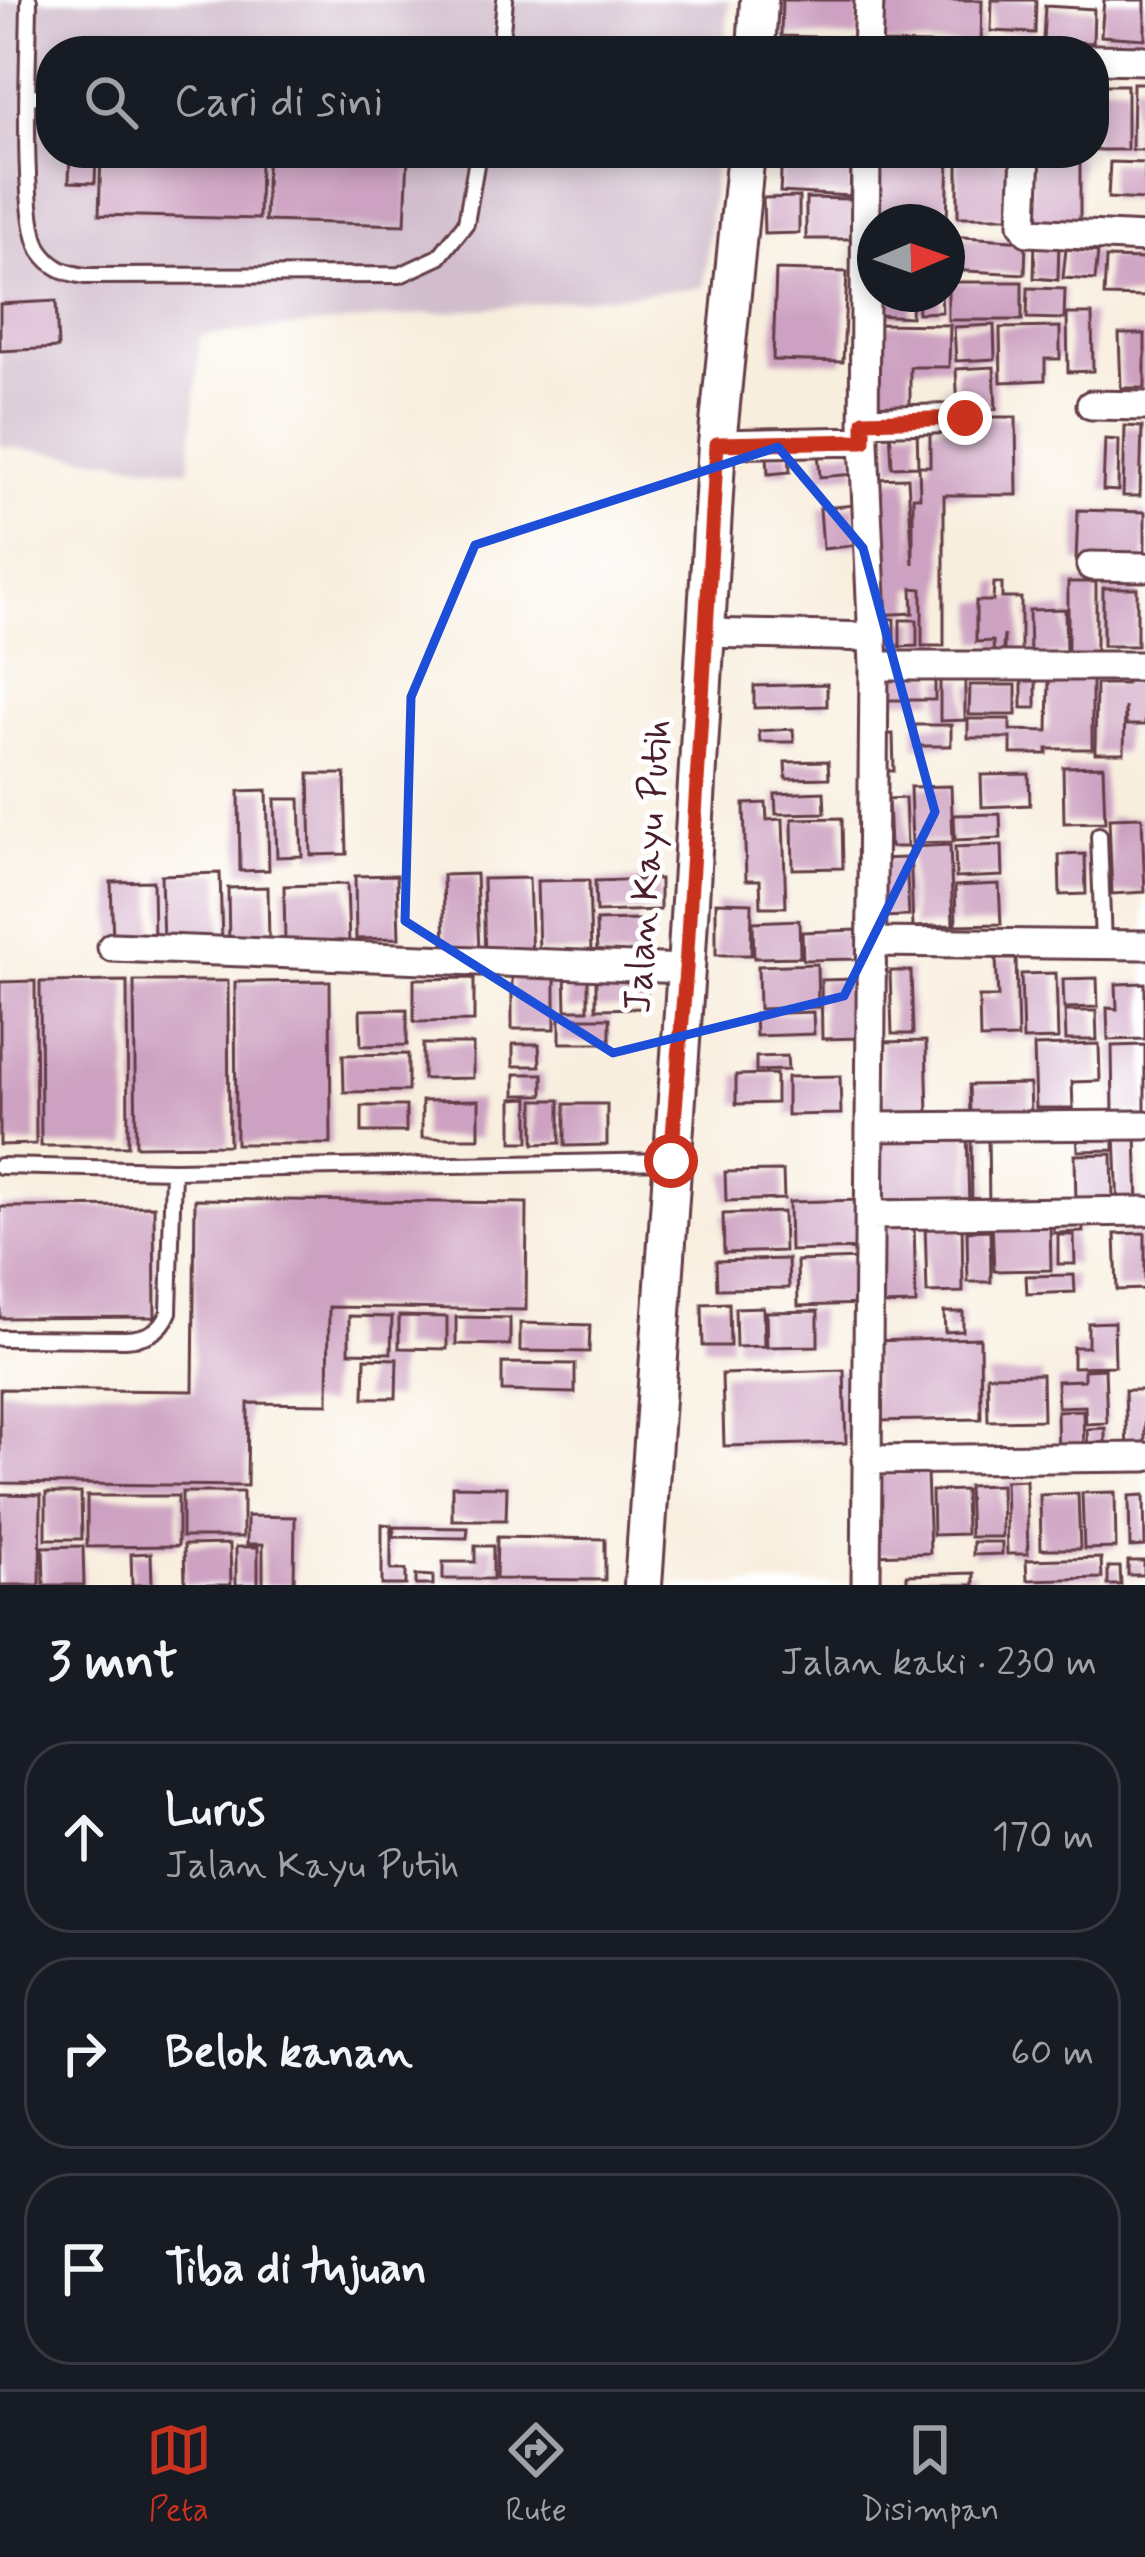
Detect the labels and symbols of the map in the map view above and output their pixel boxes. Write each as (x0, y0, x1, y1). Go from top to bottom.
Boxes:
north arrow (857, 204, 965, 312)
route end (938, 391, 992, 445)
street label: Jalan Kayu Putih (613, 717, 685, 1015)
route start (644, 1134, 698, 1188)

